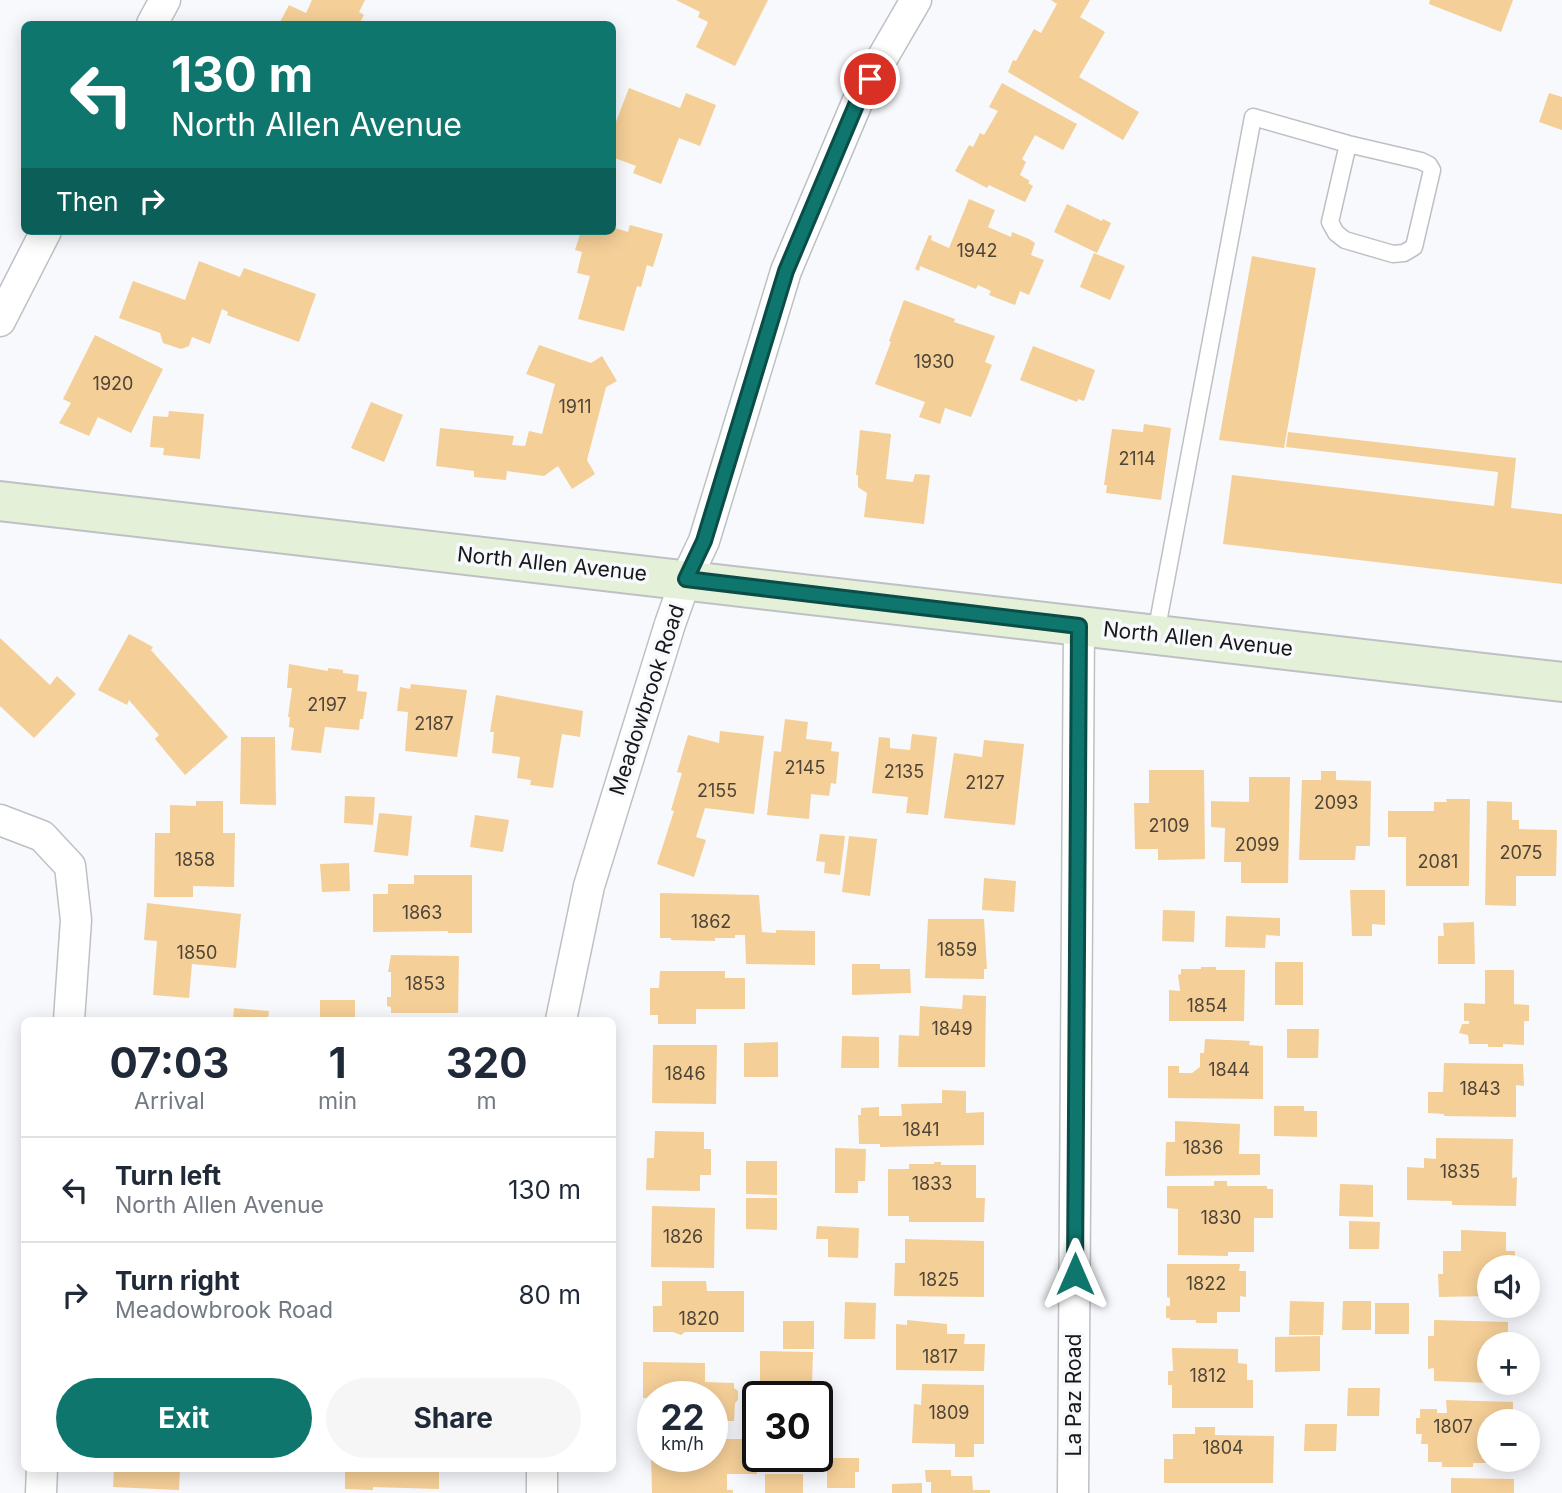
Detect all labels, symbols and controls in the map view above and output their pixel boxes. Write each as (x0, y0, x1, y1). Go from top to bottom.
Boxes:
text: 130 m (171, 45, 313, 104)
icon: left (56, 49, 147, 140)
pin (840, 49, 900, 109)
icon: arrive (851, 60, 889, 98)
text: North Allen Avenue (171, 105, 462, 144)
icon: right (133, 182, 171, 220)
text: Then (56, 186, 119, 217)
house number: 1942 (956, 240, 998, 261)
house number: 1930 (914, 351, 954, 372)
house number: 1920 (93, 373, 133, 394)
house number: 1911 (558, 396, 592, 417)
house number: 2114 (1118, 448, 1156, 469)
street label: North Allen Avenue (456, 541, 648, 586)
street label: Meadowbrook Road (604, 601, 689, 798)
street label: North Allen Avenue (1102, 616, 1294, 661)
house number: 2197 (307, 694, 347, 715)
house number: 2187 (414, 713, 454, 734)
house number: 2145 (785, 757, 825, 778)
house number: 2135 (884, 761, 924, 782)
house number: 2127 (965, 772, 1005, 793)
house number: 2155 (697, 780, 737, 801)
house number: 2093 (1314, 792, 1358, 813)
house number: 2109 (1149, 815, 1189, 836)
house number: 2099 (1235, 834, 1279, 855)
house number: 2075 (1500, 842, 1542, 863)
house number: 1858 (175, 849, 215, 870)
house number: 2081 (1418, 851, 1458, 872)
house number: 1863 (402, 902, 442, 923)
house number: 1862 (691, 911, 731, 932)
house number: 1859 (937, 939, 977, 960)
house number: 1850 (177, 942, 217, 963)
house number: 1853 (405, 973, 445, 994)
house number: 1854 (1186, 995, 1228, 1016)
house number: 1849 (931, 1018, 973, 1039)
text: 07:03 (109, 1037, 229, 1088)
text: 1 (328, 1037, 347, 1088)
text: 320 (446, 1037, 528, 1088)
house number: 1844 (1208, 1059, 1250, 1080)
house number: 1846 (664, 1063, 706, 1084)
house number: 1843 (1459, 1078, 1501, 1099)
text: Arrival (134, 1087, 205, 1115)
text: min (318, 1087, 357, 1115)
text: m (477, 1087, 497, 1115)
house number: 1841 (902, 1119, 940, 1140)
house number: 1836 (1183, 1137, 1223, 1158)
text: Turn left (115, 1160, 221, 1191)
house number: 1835 (1440, 1161, 1480, 1182)
icon: left (56, 1171, 94, 1209)
house number: 1833 (912, 1173, 952, 1194)
text: 130 m (508, 1174, 581, 1205)
text: North Allen Avenue (115, 1191, 324, 1219)
house number: 1830 (1201, 1207, 1241, 1228)
house number: 1826 (663, 1226, 703, 1247)
position arrow (1038, 1237, 1112, 1311)
map controls (1477, 1255, 1540, 1472)
button: sound (1477, 1255, 1540, 1318)
text: Turn right (115, 1265, 240, 1296)
house number: 1825 (919, 1269, 959, 1290)
house number: 1822 (1186, 1273, 1226, 1294)
icon: right (56, 1276, 94, 1314)
text: 80 m (518, 1279, 581, 1310)
text: Meadowbrook Road (115, 1296, 333, 1324)
house number: 1820 (679, 1308, 719, 1329)
button: + (1477, 1332, 1540, 1395)
street label: La Paz Road (1061, 1334, 1086, 1456)
house number: 1817 (922, 1346, 958, 1367)
house number: 1812 (1190, 1365, 1226, 1386)
button: Exit (56, 1378, 312, 1458)
button: Share (326, 1378, 581, 1458)
speed limit sign: 30 (742, 1381, 833, 1472)
text: 22 (660, 1396, 705, 1438)
house number: 1809 (929, 1402, 969, 1423)
button: − (1477, 1409, 1540, 1472)
house number: 1807 (1433, 1416, 1473, 1437)
text: km/h (661, 1433, 704, 1454)
house number: 1804 (1202, 1437, 1244, 1458)

